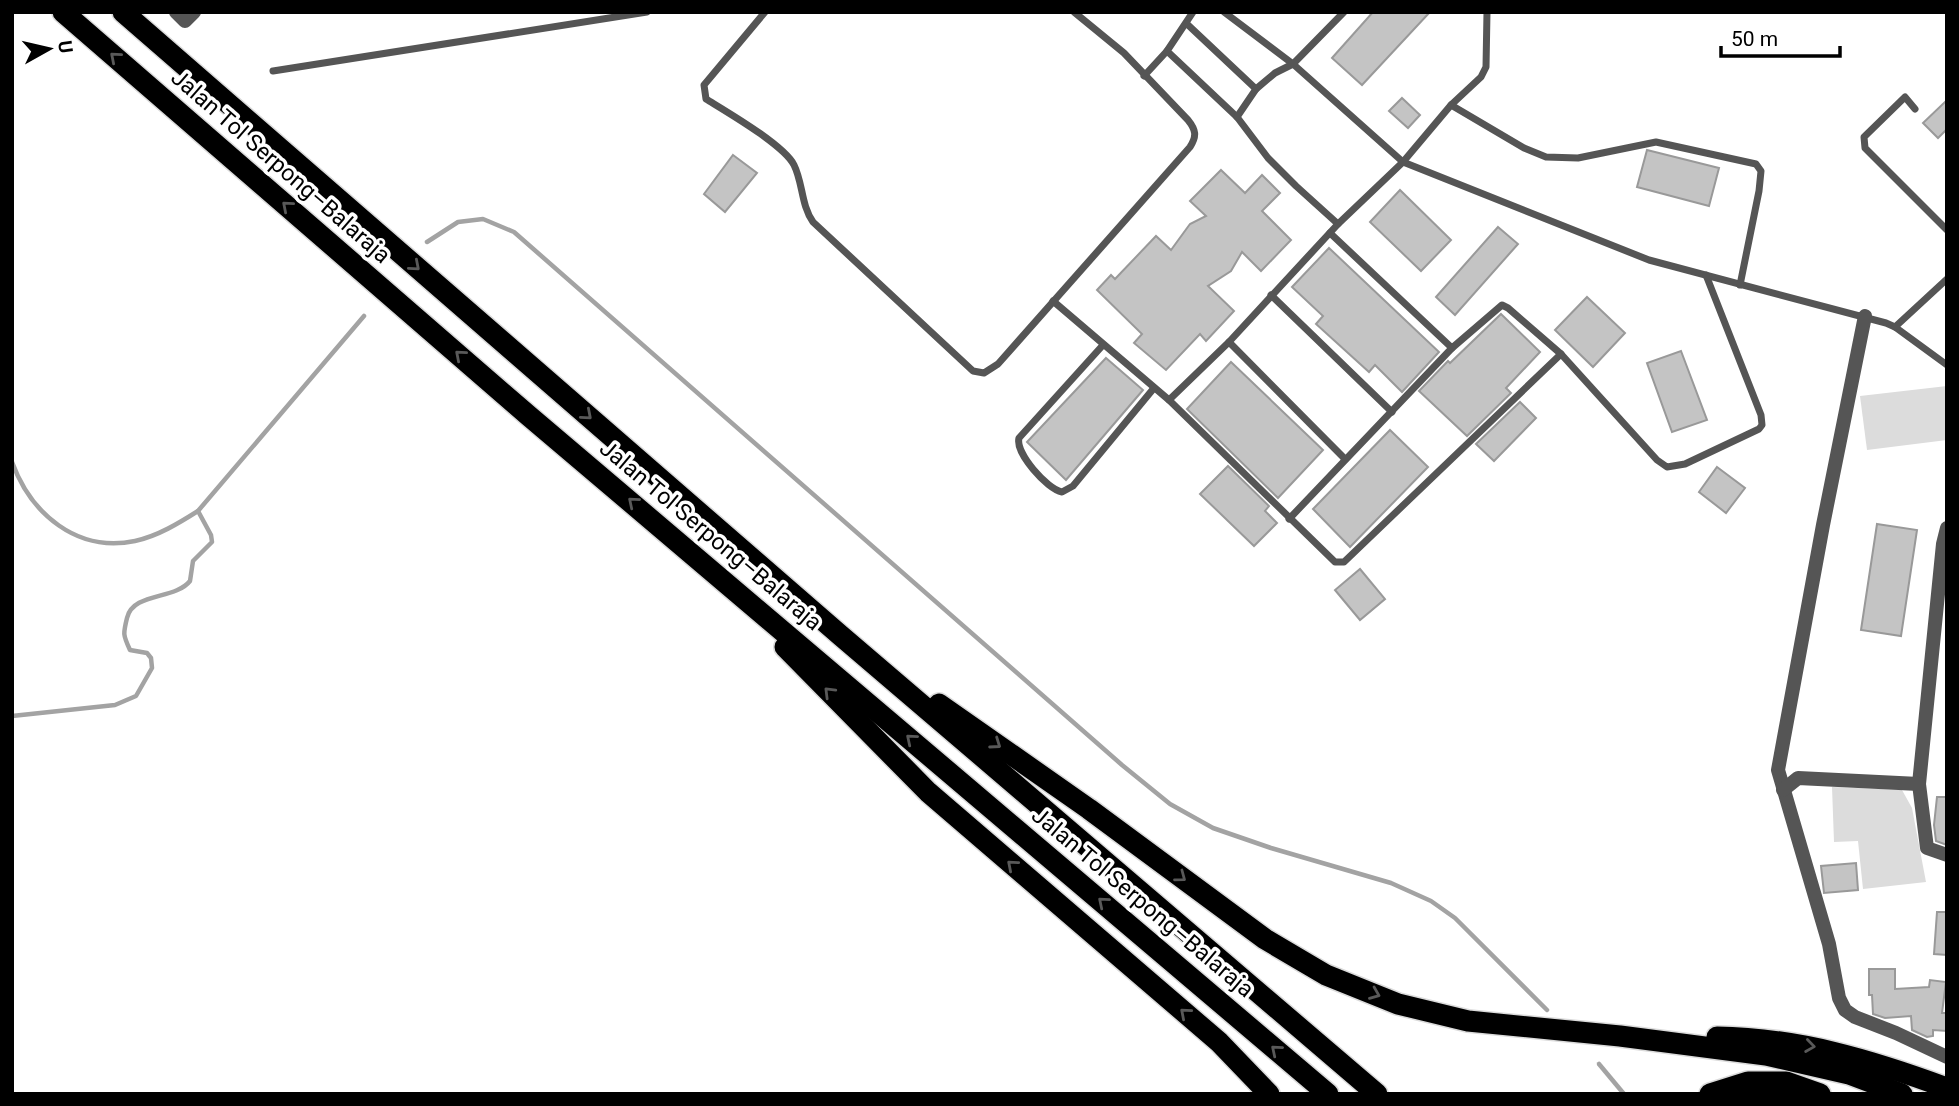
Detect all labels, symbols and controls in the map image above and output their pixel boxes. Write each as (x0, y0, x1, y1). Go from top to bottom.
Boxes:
north arrow (14, 14, 84, 84)
scale bar (1721, 14, 1840, 58)
text: 50 m (1731, 27, 1778, 51)
text: U (53, 39, 78, 55)
one-way arrow (111, 53, 124, 65)
street label: Jalan Tol Serpong–Balaraja (166, 64, 396, 269)
one-way arrow (283, 202, 296, 214)
one-way arrow (407, 258, 420, 270)
one-way arrow (455, 351, 468, 363)
one-way arrow (579, 407, 592, 419)
street label: Jalan Tol Serpong–Balaraja (594, 435, 827, 636)
one-way arrow (628, 498, 641, 510)
one-way arrow (824, 687, 837, 700)
one-way arrow (907, 735, 920, 747)
one-way arrow (988, 736, 1001, 748)
street label: Jalan Tol Serpong–Balaraja (1026, 802, 1259, 1003)
one-way arrow (1007, 860, 1020, 873)
one-way arrow (1173, 869, 1186, 881)
one-way arrow (1098, 898, 1111, 910)
one-way arrow (1368, 986, 1380, 1000)
one-way arrow (1180, 1009, 1193, 1021)
one-way arrow (1804, 1038, 1816, 1053)
one-way arrow (1272, 1045, 1284, 1058)

